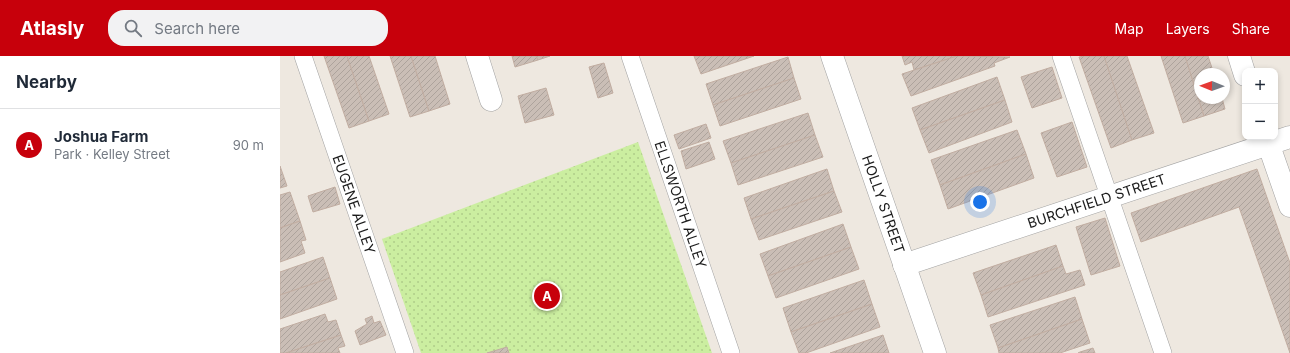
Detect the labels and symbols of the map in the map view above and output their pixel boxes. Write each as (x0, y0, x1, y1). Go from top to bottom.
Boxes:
north arrow (1194, 68, 1230, 104)
street label: ELLSWORTH ALLEY (651, 138, 711, 271)
street label: EUGENE ALLEY (330, 152, 380, 257)
street label: HOLLY STREET (859, 153, 909, 256)
street label: BURCHFIELD STREET (1025, 170, 1168, 231)
your location (970, 192, 990, 212)
pin: A (534, 281, 560, 311)

